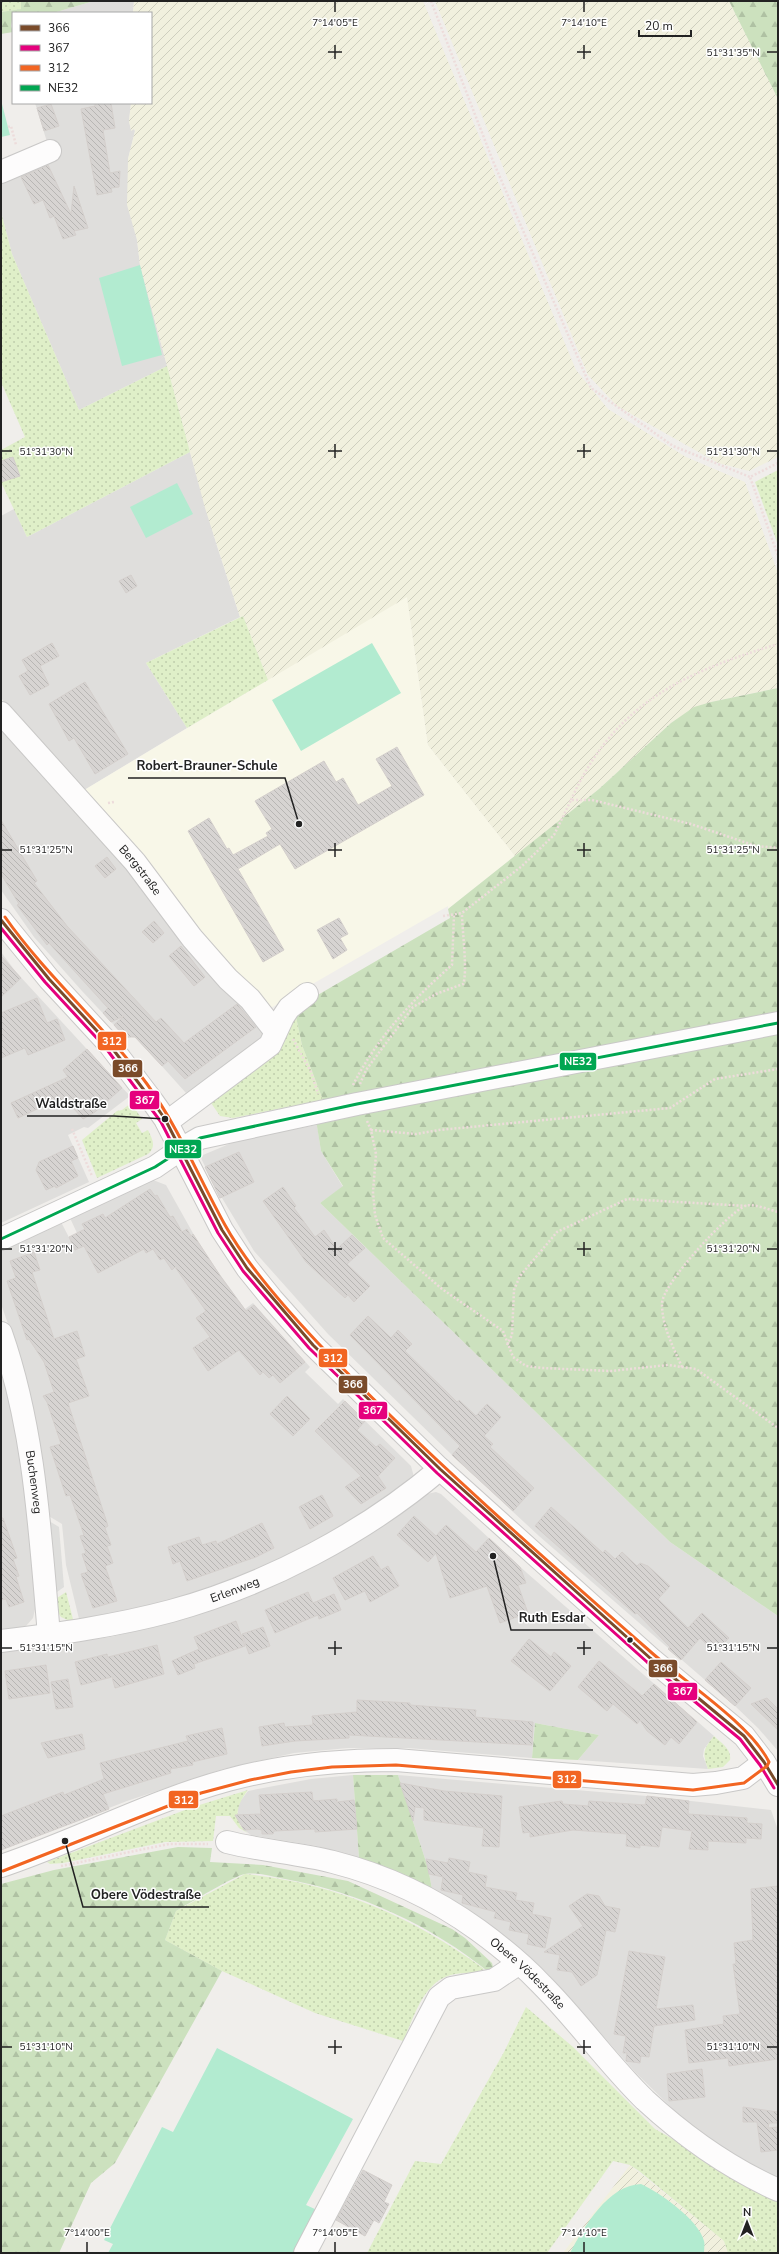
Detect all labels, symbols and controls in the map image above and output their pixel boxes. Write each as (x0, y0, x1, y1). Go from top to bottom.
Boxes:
legend (12, 12, 152, 104)
scale bar (639, 12, 691, 38)
text: 7°14'05"E (312, 16, 358, 30)
text: 7°14'10"E (561, 16, 607, 30)
text: 20 m (645, 18, 673, 34)
text: 366 (48, 20, 70, 36)
text: 367 (48, 40, 70, 56)
text: 51°31'35"N (706, 46, 760, 60)
text: 312 (48, 60, 70, 76)
text: NE32 (48, 80, 78, 96)
text: 51°31'30"N (19, 445, 73, 459)
text: 51°31'30"N (706, 445, 760, 459)
callout: Robert-Brauner-Schule (128, 753, 285, 778)
text: Robert-Brauner-Schule (136, 757, 278, 775)
street label: Bergstraße (115, 841, 165, 899)
text: 51°31'25"N (19, 843, 73, 857)
text: 51°31'25"N (706, 843, 760, 857)
line badge: 312 (97, 1031, 127, 1051)
text: 312 (102, 1034, 122, 1049)
line badge: NE32 (559, 1052, 597, 1071)
text: NE32 (564, 1054, 592, 1069)
line badge: 366 (112, 1059, 143, 1078)
text: 366 (118, 1061, 138, 1076)
line badge: 367 (129, 1090, 160, 1110)
callout: Waldstraße (27, 1091, 114, 1116)
text: 367 (135, 1093, 155, 1108)
text: Waldstraße (35, 1095, 107, 1113)
line badge: NE32 (164, 1139, 202, 1159)
text: NE32 (169, 1142, 197, 1157)
text: 51°31'20"N (19, 1242, 73, 1256)
text: 51°31'20"N (706, 1242, 760, 1256)
line badge: 312 (318, 1348, 348, 1368)
text: 312 (323, 1351, 343, 1366)
line badge: 366 (338, 1375, 368, 1394)
text: 366 (343, 1377, 363, 1392)
line badge: 367 (358, 1401, 388, 1420)
text: 367 (363, 1403, 383, 1418)
street label: Buchenweg (22, 1449, 46, 1515)
street label: Erlenweg (208, 1573, 262, 1606)
callout: Ruth Esdar (511, 1605, 593, 1630)
text: Ruth Esdar (519, 1609, 586, 1627)
unlabelled marker (625, 1635, 635, 1645)
text: 51°31'15"N (19, 1641, 73, 1655)
text: 51°31'15"N (706, 1641, 760, 1655)
line badge: 366 (648, 1659, 678, 1678)
text: 366 (653, 1661, 673, 1676)
line badge: 367 (667, 1682, 698, 1701)
text: 367 (673, 1684, 693, 1699)
line badge: 312 (552, 1770, 582, 1789)
text: 312 (557, 1772, 577, 1787)
line badge: 312 (168, 1790, 199, 1809)
text: 312 (174, 1793, 194, 1808)
callout: Obere Vödestraße (83, 1882, 209, 1907)
text: Obere Vödestraße (91, 1886, 201, 1904)
street label: Obere Vödestraße (487, 1934, 569, 2013)
text: 51°31'10"N (19, 2040, 73, 2054)
text: 51°31'10"N (706, 2040, 760, 2054)
north arrow (727, 2202, 767, 2242)
text: N (743, 2205, 751, 2220)
text: 7°14'00"E (64, 2226, 110, 2240)
text: 7°14'05"E (312, 2226, 358, 2240)
text: 7°14'10"E (561, 2226, 607, 2240)

